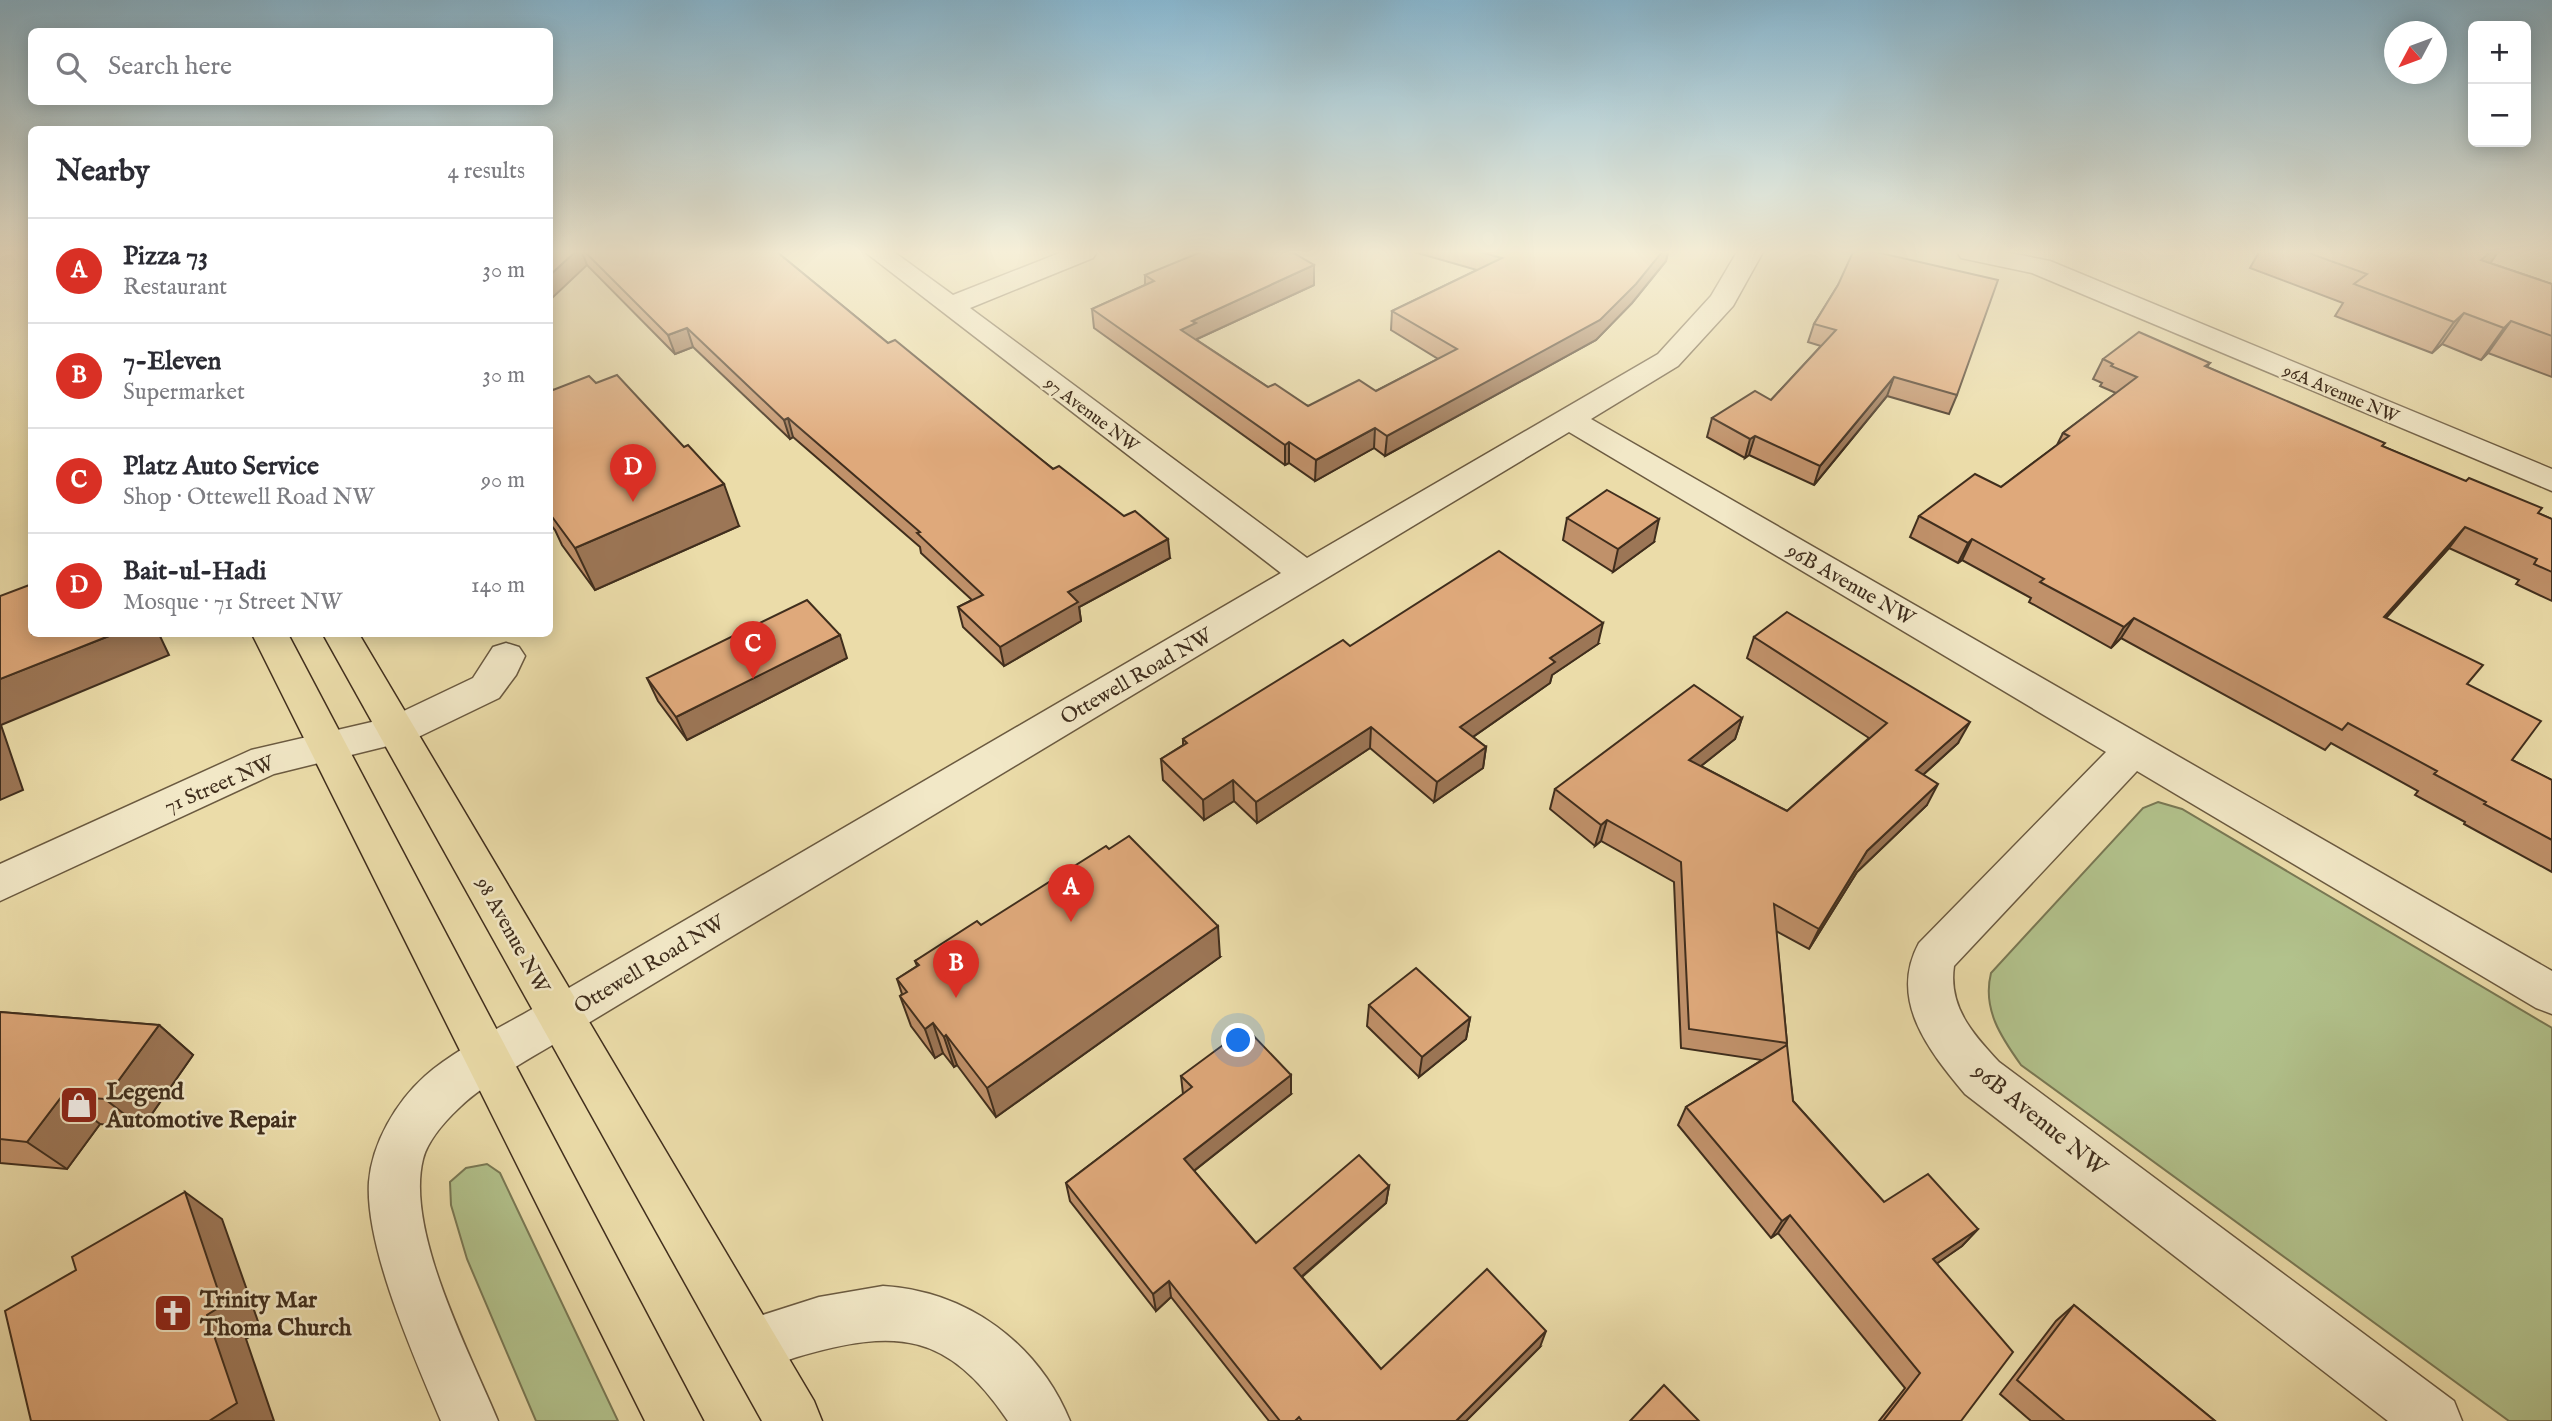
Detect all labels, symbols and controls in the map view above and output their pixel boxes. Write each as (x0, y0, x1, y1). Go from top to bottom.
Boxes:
north arrow (2384, 21, 2447, 84)
map controls (2468, 21, 2531, 147)
button: + (2468, 21, 2531, 84)
search box (28, 28, 553, 105)
icon: search (52, 48, 90, 86)
text: Search here (108, 50, 232, 83)
button: − (2468, 84, 2531, 147)
text: Nearby (56, 153, 149, 191)
text: 4 results (447, 157, 525, 186)
text: Pizza 73 (123, 240, 208, 273)
text: A (71, 256, 87, 285)
text: 30 m (482, 256, 525, 285)
text: Restaurant (123, 273, 227, 302)
text: 7-Eleven (123, 345, 221, 378)
street label: 96A Avenue NW (2278, 359, 2402, 429)
text: B (71, 361, 87, 390)
text: 30 m (482, 361, 525, 390)
street label: 97 Avenue NW (1039, 372, 1143, 459)
text: Supermarket (123, 378, 245, 407)
pin: D (610, 444, 656, 502)
text: Platz Auto Service (123, 450, 319, 483)
text: C (71, 466, 87, 495)
text: 90 m (481, 466, 525, 495)
text: Shop · Ottewell Road NW (123, 483, 374, 512)
street label: 96B Avenue NW (1781, 537, 1920, 633)
text: Bait-ul-Hadi (123, 555, 266, 588)
text: D (70, 571, 88, 600)
text: 140 m (471, 571, 525, 600)
text: Mosque · 71 Street NW (123, 588, 342, 617)
pin: C (730, 621, 776, 679)
street label: Ottewell Road NW (1056, 622, 1218, 732)
street label: 71 Street NW (160, 750, 280, 821)
pin: A (1048, 864, 1094, 922)
street label: 98 Avenue NW (468, 872, 555, 1000)
street label: Ottewell Road NW (569, 909, 731, 1021)
pin: B (933, 940, 979, 998)
your location (1221, 1023, 1255, 1057)
street label: 96B Avenue NW (1965, 1056, 2113, 1184)
place label: Legend Automotive Repair (105, 1077, 296, 1136)
shop icon: Legend Automotive Repair (58, 1084, 100, 1126)
place label: Trinity Mar Thoma Church (199, 1285, 352, 1344)
church icon: Trinity Mar Thoma Church (152, 1292, 194, 1334)

